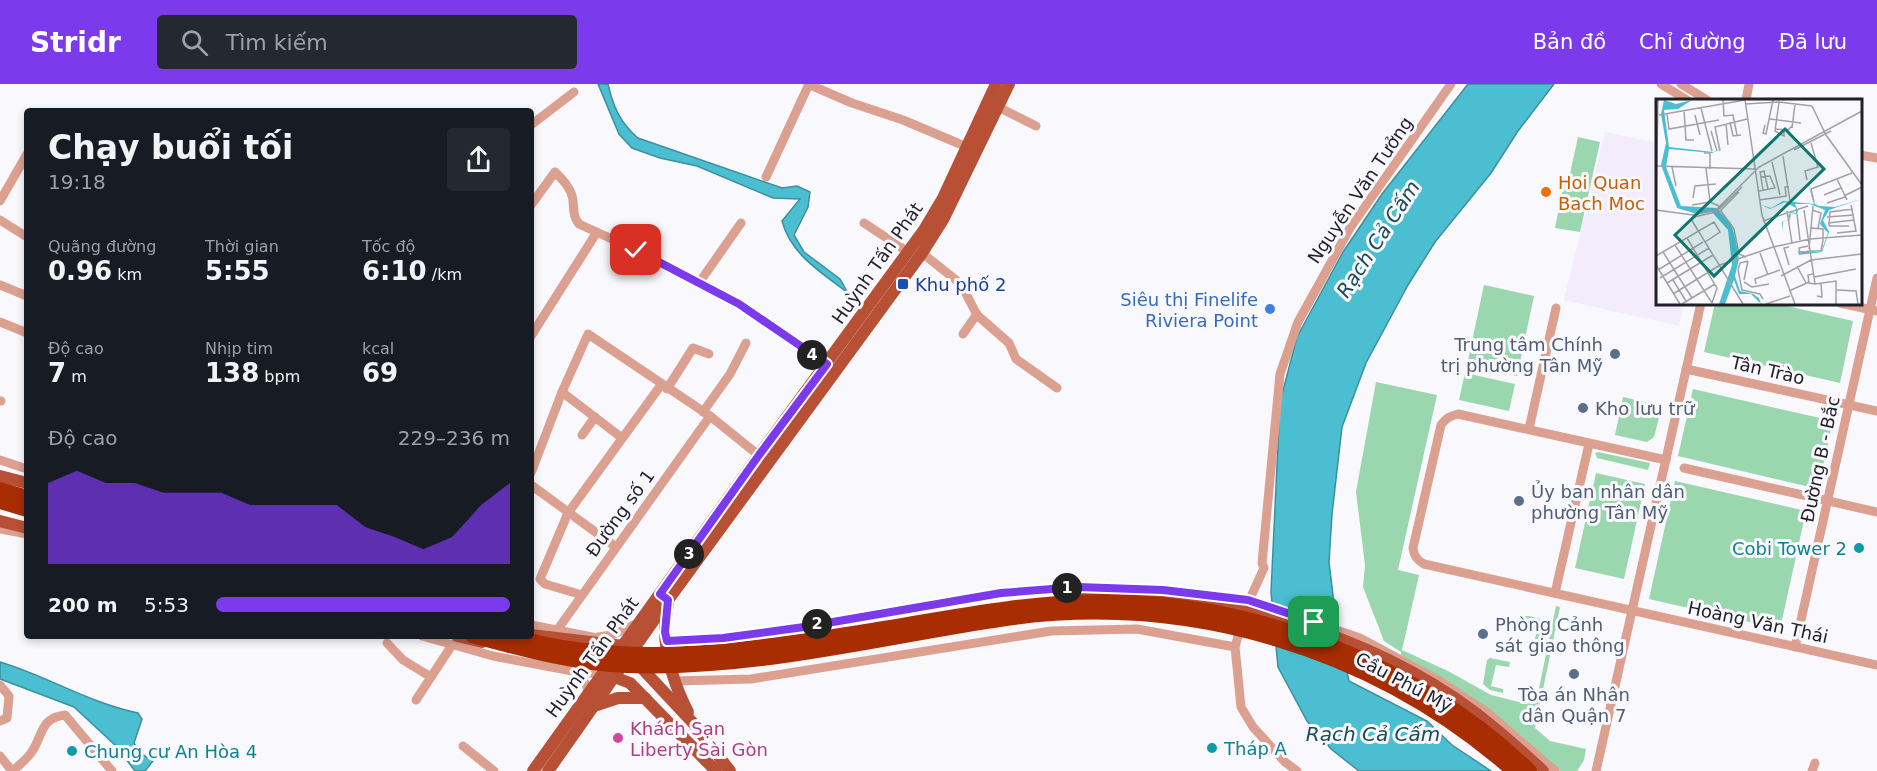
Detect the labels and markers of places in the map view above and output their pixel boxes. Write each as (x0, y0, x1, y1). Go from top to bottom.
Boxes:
place label: Hoi Quan Bach Moc (1558, 172, 1645, 214)
marker: Hoi Quan Bach Moc (1539, 185, 1553, 199)
pin (610, 224, 661, 275)
place label: Khu phố 2 (915, 274, 1006, 295)
marker: Khu phố 2 (896, 277, 910, 291)
place label: Siêu thị Finelife Riviera Point (1120, 289, 1258, 331)
marker: Siêu thị Finelife Riviera Point (1263, 302, 1277, 316)
place label: Trung tâm Chính trị phường Tân Mỹ (1441, 334, 1603, 376)
pin: 4 (797, 340, 827, 370)
marker: Trung tâm Chính trị phường Tân Mỹ (1608, 347, 1622, 361)
place label: Kho lưu trữ (1595, 398, 1696, 419)
marker: Kho lưu trữ (1576, 401, 1590, 415)
place label: Ủy ban nhân dân phường Tân Mỹ (1531, 480, 1685, 523)
marker: Ủy ban nhân dân phường Tân Mỹ (1512, 494, 1526, 508)
place label: Cobi Tower 2 (1732, 538, 1847, 559)
pin: 3 (674, 539, 704, 569)
marker: Cobi Tower 2 (1852, 541, 1866, 555)
pin: 1 (1052, 573, 1082, 603)
pin (1288, 596, 1339, 647)
pin: 2 (802, 609, 832, 639)
place label: Phòng Cảnh sát giao thông (1495, 614, 1625, 656)
marker: Phòng Cảnh sát giao thông (1476, 627, 1490, 641)
marker: Tòa án Nhân dân Quận 7 (1567, 667, 1581, 681)
place label: Tòa án Nhân dân Quận 7 (1517, 684, 1630, 726)
place label: Khách Sạn Liberty Sài Gòn (630, 718, 768, 760)
marker: Khách Sạn Liberty Sài Gòn (611, 731, 625, 745)
place label: Tháp A (1223, 738, 1288, 759)
place label: Chung cư An Hòa 4 (84, 741, 257, 762)
marker: Tháp A (1205, 741, 1219, 755)
marker: Chung cư An Hòa 4 (65, 744, 79, 758)

